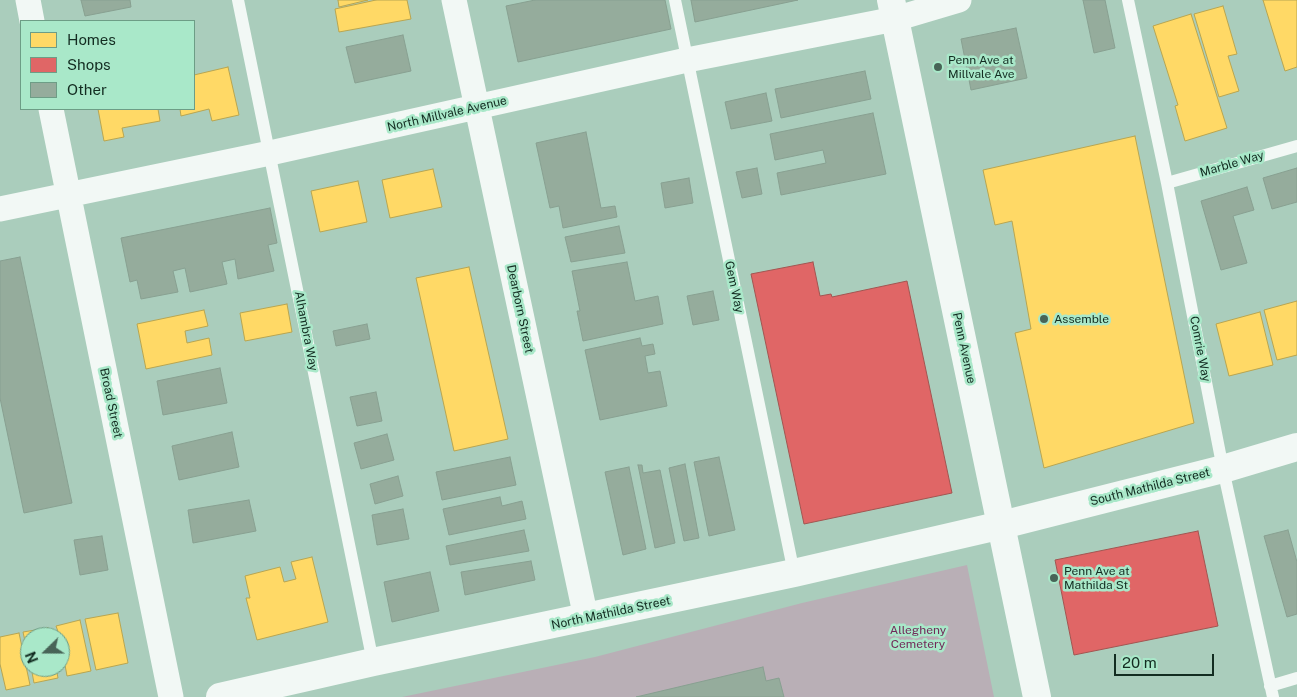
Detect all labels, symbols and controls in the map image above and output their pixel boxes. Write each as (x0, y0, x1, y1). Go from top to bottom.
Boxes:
legend (20, 20, 195, 110)
text: Homes (67, 31, 116, 48)
place label: Penn Ave at Millvale Ave (948, 53, 1015, 81)
text: Shops (67, 56, 111, 73)
marker: Penn Ave at Millvale Ave (932, 61, 944, 73)
text: Other (67, 81, 107, 98)
street label: North Millvale Avenue (386, 93, 508, 135)
street label: Marble Way (1198, 148, 1266, 180)
street label: Gem Way (721, 260, 747, 314)
street label: Dearborn Street (504, 264, 536, 354)
street label: Alhambra Way (291, 290, 321, 372)
street label: Penn Avenue (949, 311, 979, 385)
place label: Assemble (1054, 312, 1109, 326)
marker: Assemble (1038, 313, 1050, 325)
street label: Comrie Way (1187, 315, 1213, 383)
street label: Broad Street (97, 367, 125, 439)
street label: South Mathilda Street (1089, 465, 1211, 509)
place label: Penn Ave at Mathilda St (1064, 564, 1130, 592)
marker: Penn Ave at Mathilda St (1048, 572, 1060, 584)
street label: North Mathilda Street (550, 593, 672, 633)
park label: Allegheny Cemetery (890, 623, 946, 651)
north arrow (20, 627, 70, 677)
scale bar (1117, 644, 1217, 676)
text: N (23, 649, 41, 665)
text: 20 m (1122, 654, 1157, 671)

